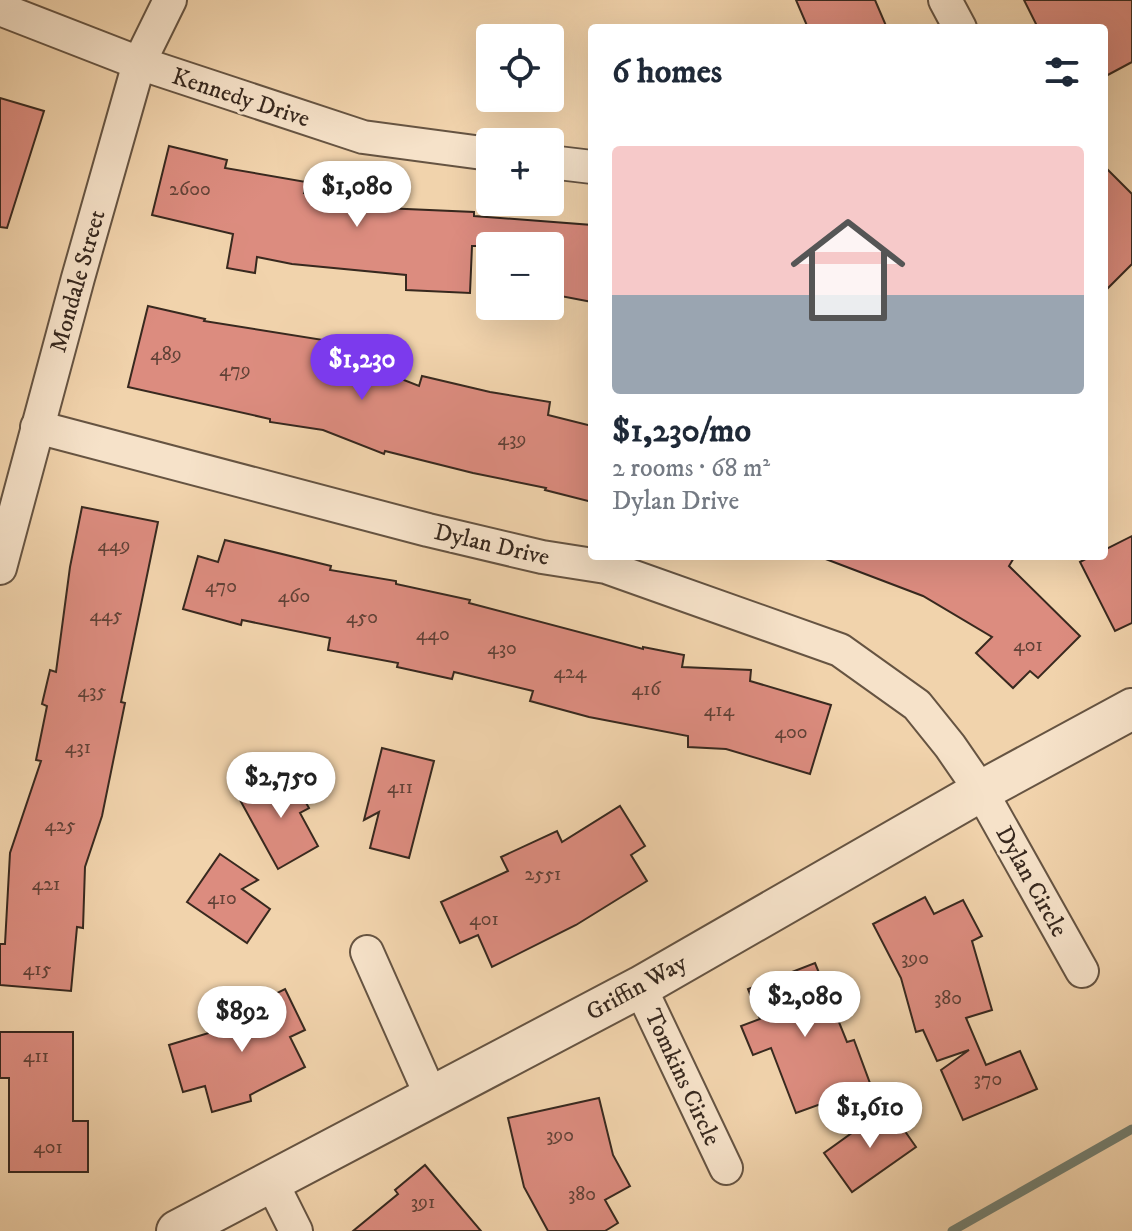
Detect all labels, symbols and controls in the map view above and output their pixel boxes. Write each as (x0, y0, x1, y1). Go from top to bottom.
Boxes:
map controls (476, 24, 564, 320)
button: locate (476, 24, 564, 112)
icon: filters (1040, 50, 1084, 94)
text: 6 homes (612, 51, 722, 93)
street label: Kennedy Drive (168, 62, 314, 134)
button: + (476, 128, 564, 216)
pin: $1,080 (292, 161, 422, 229)
text: $1,080 (321, 170, 393, 203)
house number: 2600 (169, 177, 211, 202)
icon: home (776, 198, 920, 342)
street label: Mondale Street (43, 206, 113, 356)
button: − (476, 232, 564, 320)
pin: $1,230 (297, 334, 427, 402)
house number: 489 (150, 342, 182, 367)
text: $1,230 (328, 343, 396, 376)
house number: 479 (219, 358, 251, 383)
text: $1,230/mo (612, 410, 751, 452)
house number: 439 (498, 427, 526, 452)
text: 2 rooms · 68 m² (612, 452, 770, 485)
text: Dylan Drive (612, 485, 739, 518)
street label: Dylan Drive (431, 517, 552, 573)
house number: 449 (97, 533, 131, 558)
house number: 470 (205, 574, 237, 599)
house number: 460 (278, 584, 310, 609)
house number: 445 (90, 603, 122, 628)
house number: 450 (346, 605, 378, 630)
house number: 440 (416, 622, 450, 647)
house number: 401 (1013, 633, 1043, 658)
house number: 430 (487, 636, 517, 661)
house number: 424 (554, 660, 587, 685)
house number: 416 (631, 677, 661, 702)
house number: 435 (78, 679, 107, 704)
house number: 414 (704, 698, 735, 723)
house number: 400 (774, 720, 808, 745)
house number: 431 (65, 735, 91, 760)
pin: $2,750 (216, 752, 346, 820)
text: $2,750 (244, 761, 318, 794)
house number: 411 (387, 775, 413, 800)
house number: 425 (44, 813, 76, 838)
street label: Dylan Circle (988, 821, 1074, 942)
house number: 2551 (525, 862, 561, 887)
house number: 421 (32, 872, 60, 897)
house number: 410 (207, 886, 237, 911)
house number: 401 (469, 907, 499, 932)
house number: 390 (901, 946, 929, 971)
street label: Griffin Way (581, 948, 693, 1028)
house number: 415 (23, 957, 51, 982)
pin: $2,080 (740, 971, 870, 1039)
text: $2,080 (767, 980, 843, 1013)
pin: $892 (195, 986, 289, 1054)
house number: 380 (934, 986, 962, 1011)
text: $892 (216, 995, 268, 1028)
street label: Tomkins Circle (637, 1004, 727, 1151)
house number: 411 (23, 1044, 49, 1069)
house number: 370 (974, 1067, 1002, 1092)
pin: $1,610 (805, 1082, 935, 1150)
text: $1,610 (836, 1091, 904, 1124)
house number: 390 (546, 1123, 574, 1148)
house number: 401 (33, 1135, 63, 1160)
house number: 380 (568, 1182, 596, 1207)
house number: 391 (411, 1190, 435, 1215)

